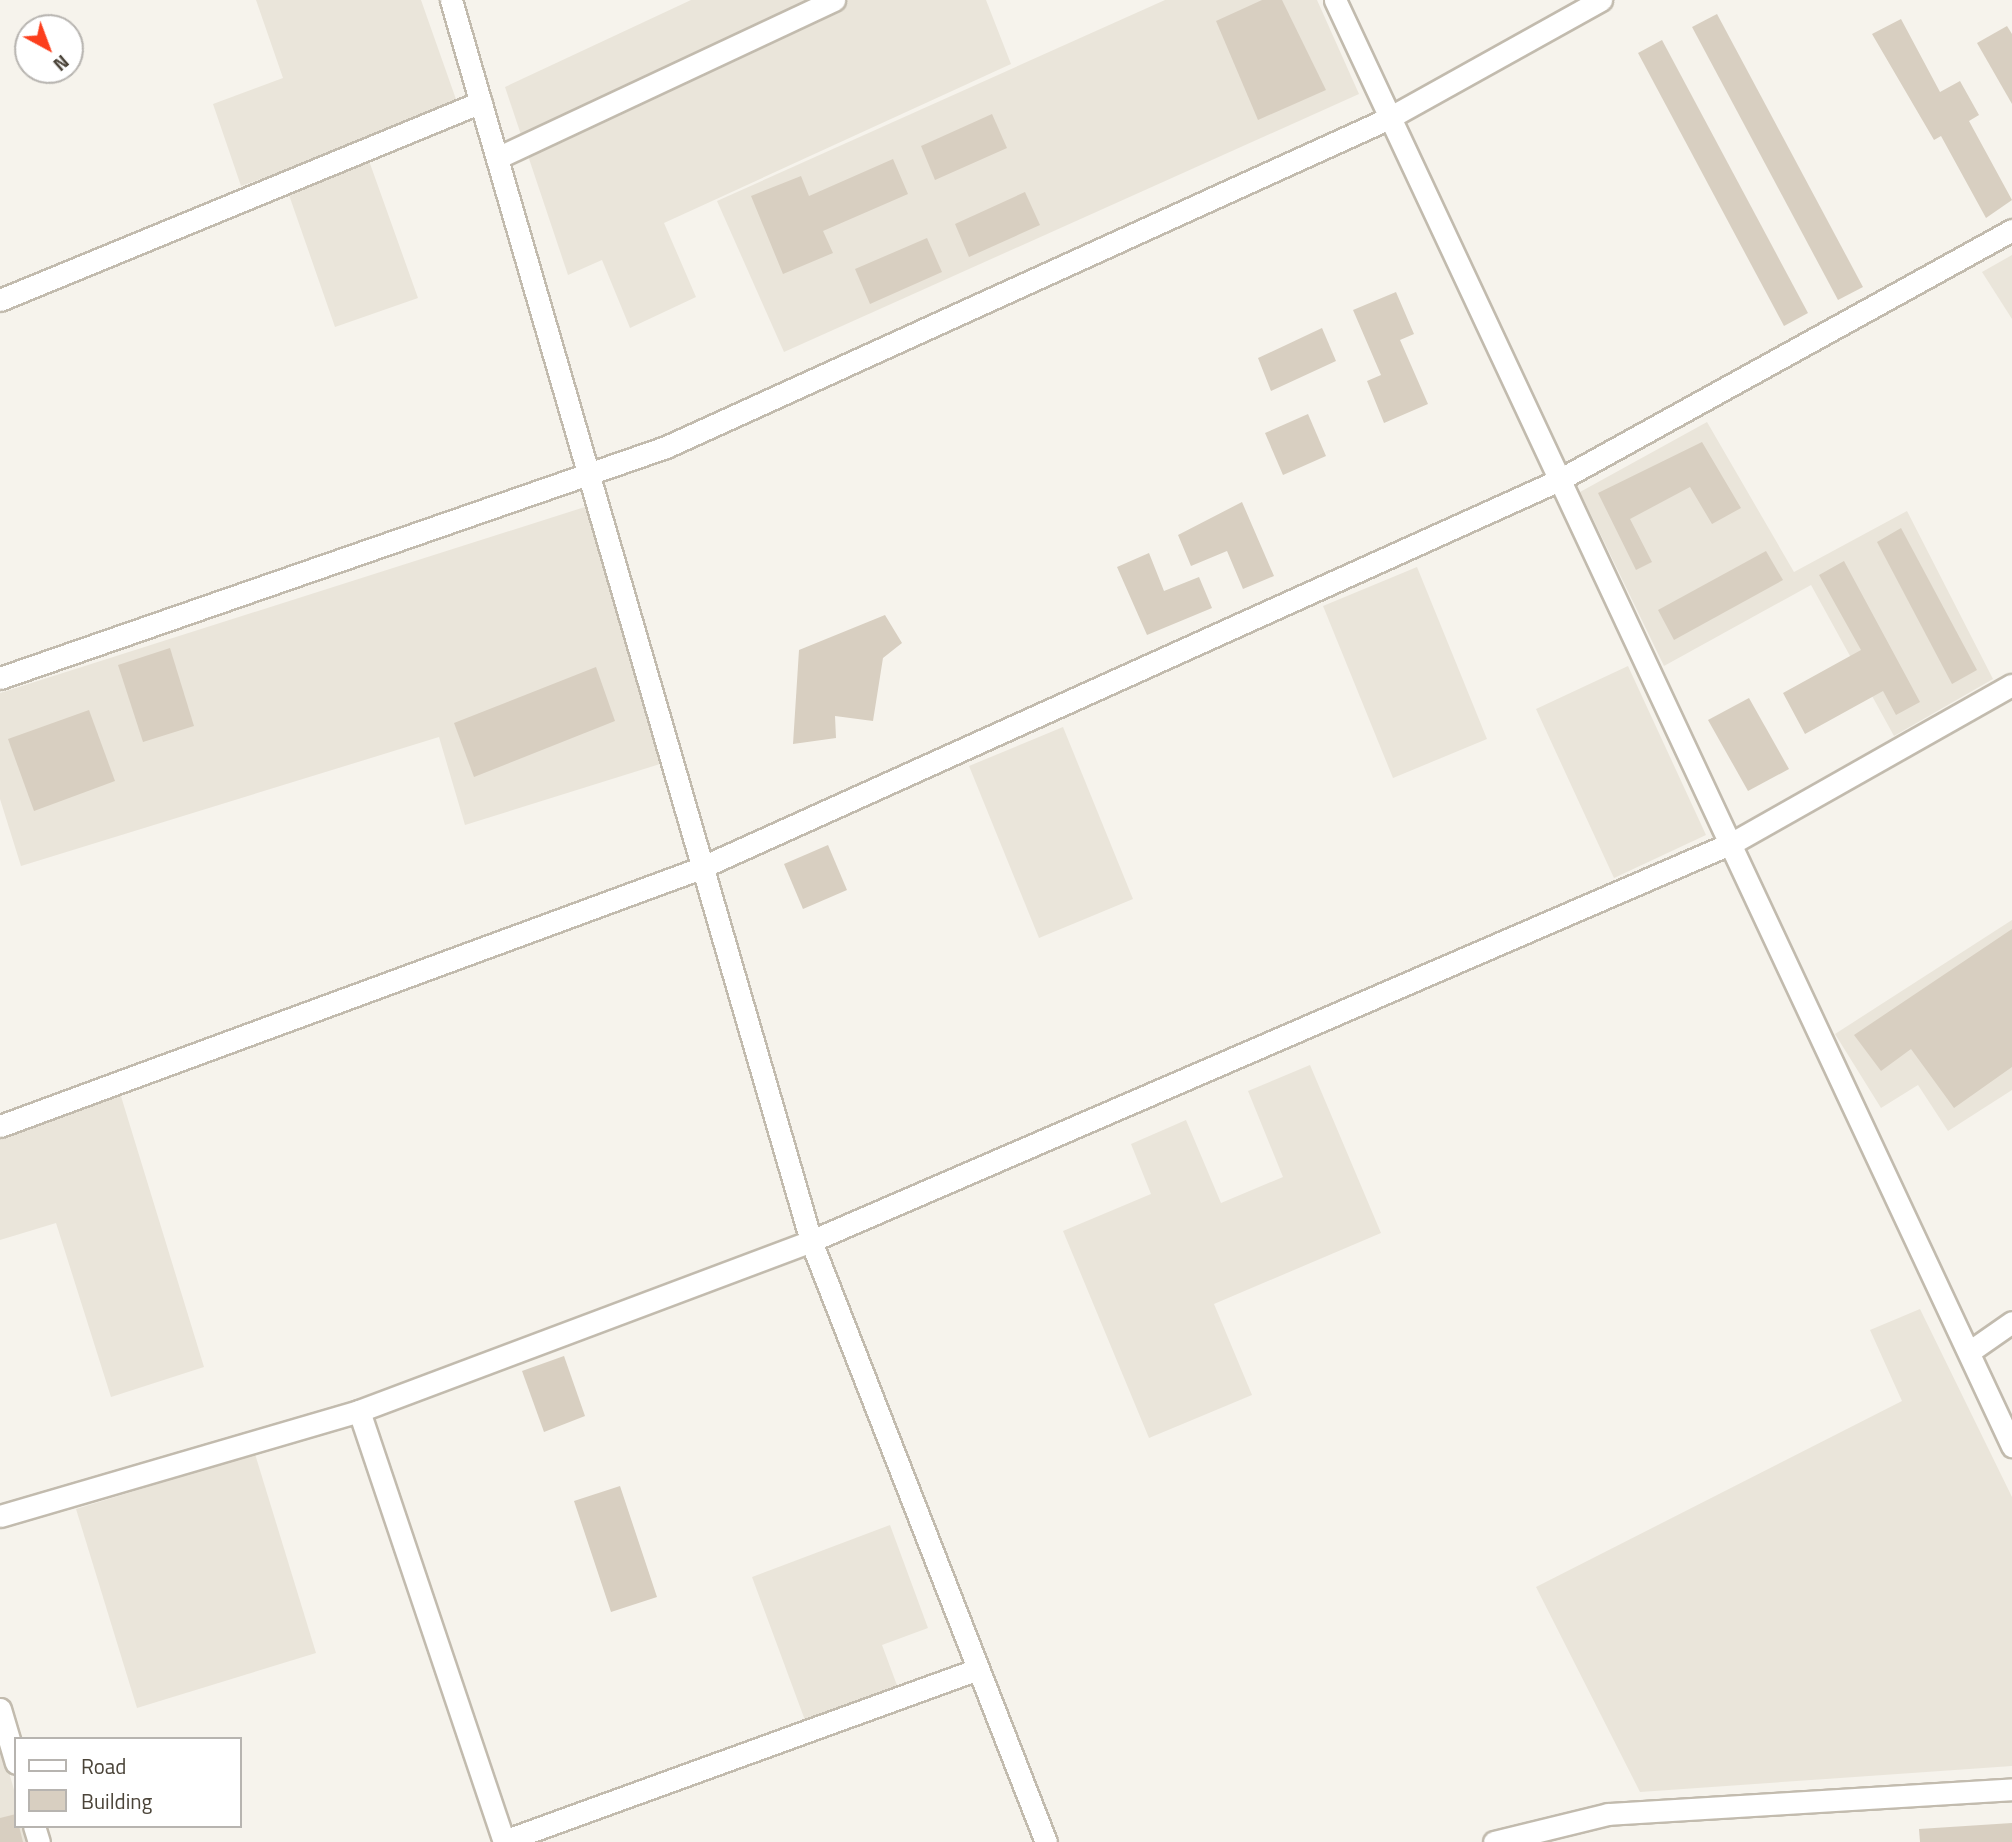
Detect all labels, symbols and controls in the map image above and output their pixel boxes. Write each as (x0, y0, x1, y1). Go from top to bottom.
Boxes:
north arrow (14, 14, 84, 84)
text: N (47, 48, 76, 79)
legend (14, 1737, 242, 1828)
text: Road (81, 1750, 126, 1782)
text: Building (81, 1785, 152, 1817)

